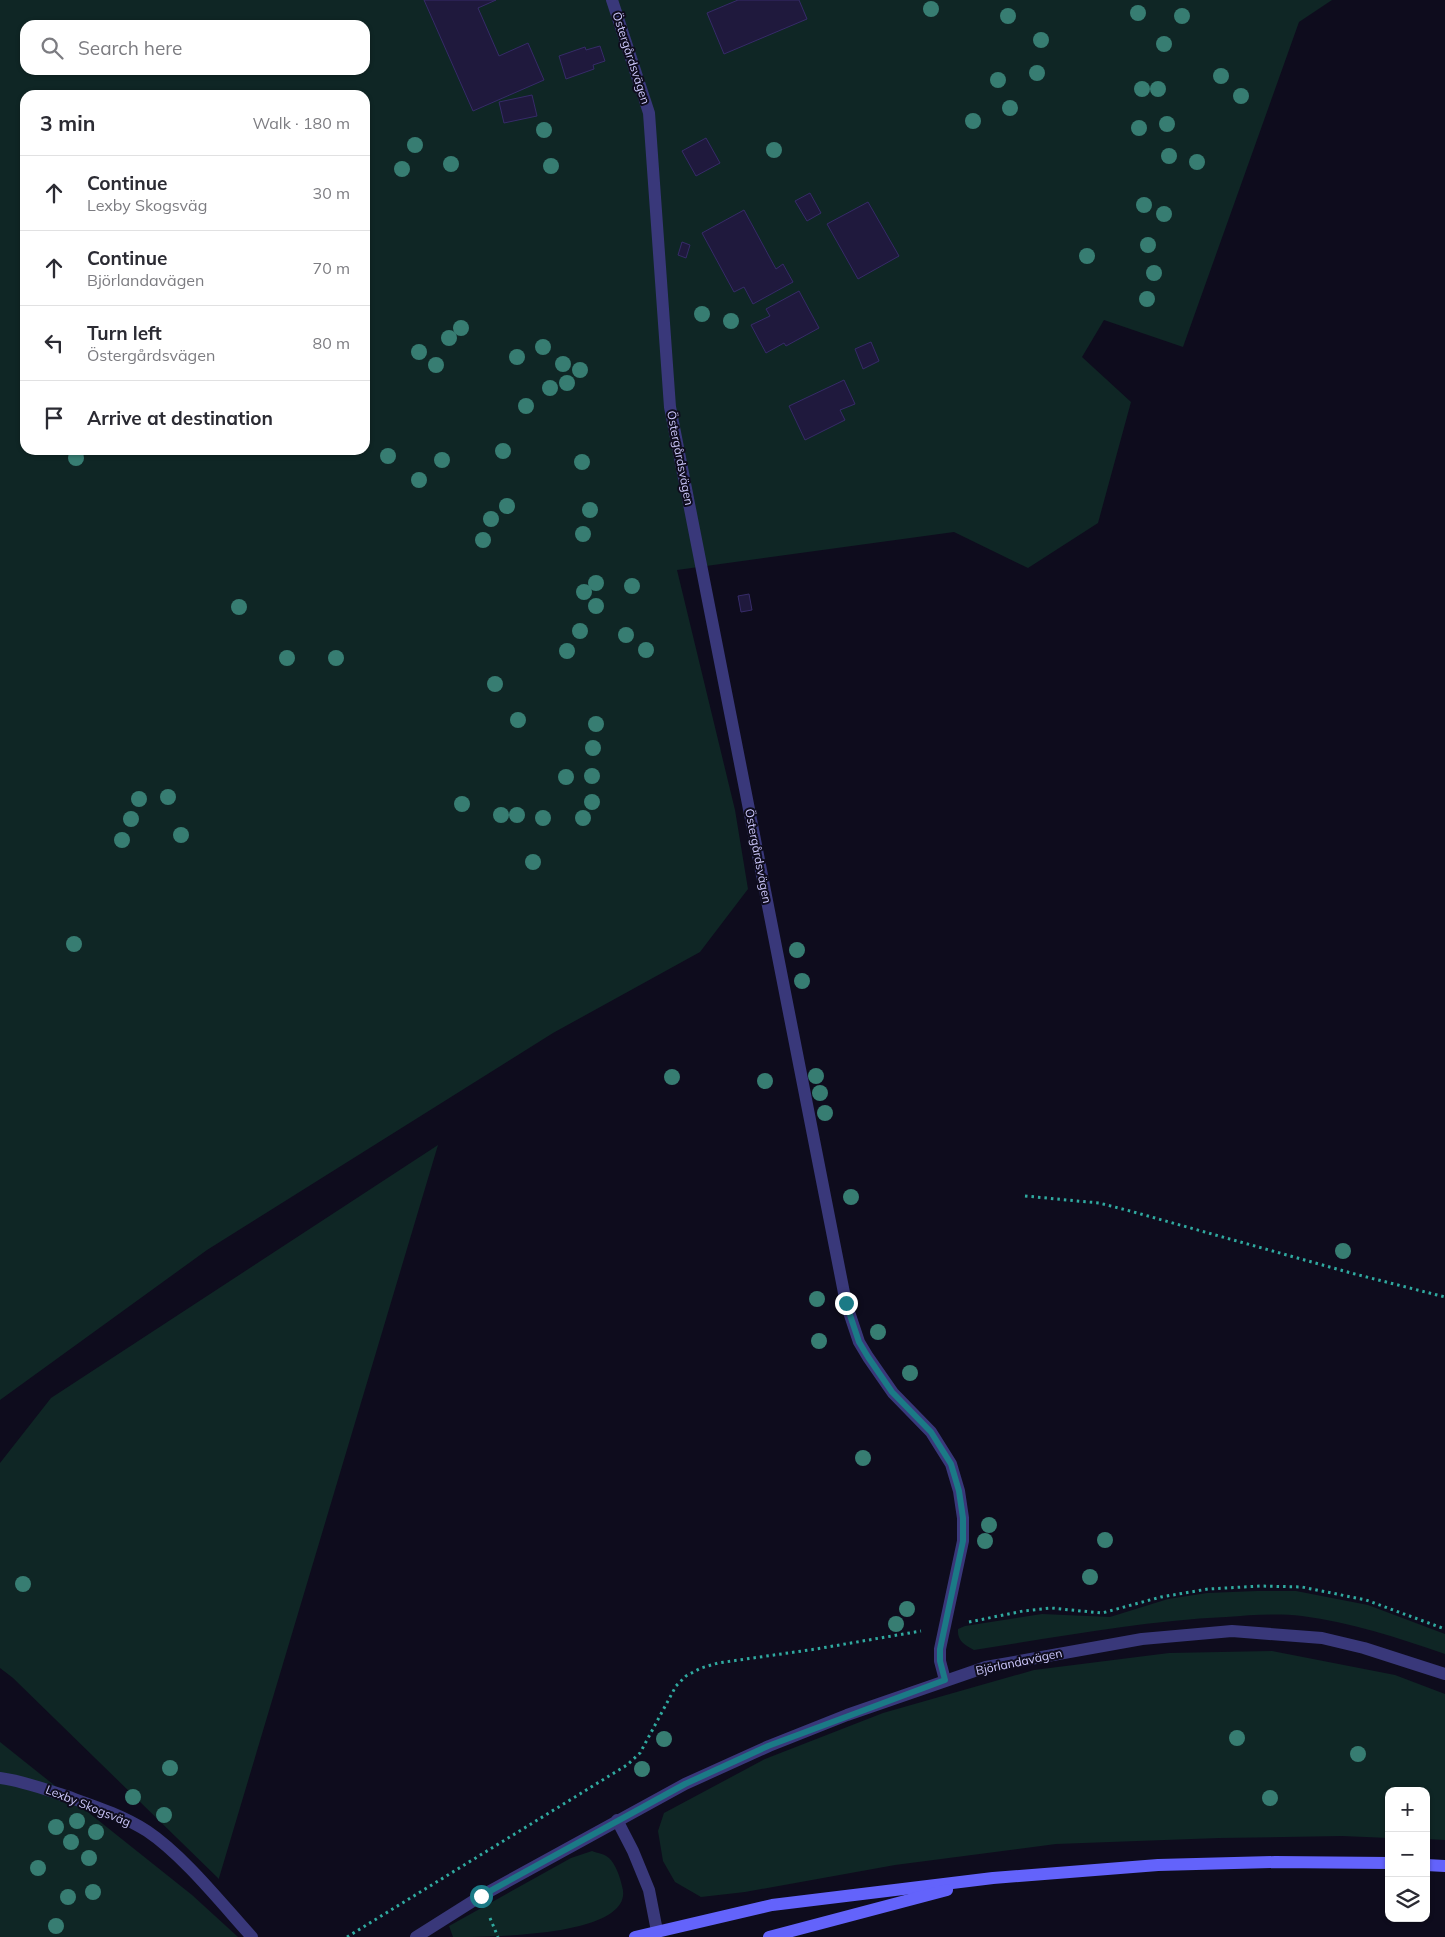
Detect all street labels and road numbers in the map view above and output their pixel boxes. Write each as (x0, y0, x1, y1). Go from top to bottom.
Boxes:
street label: Östergårdsvägen (609, 10, 653, 106)
street label: Östergårdsvägen (664, 409, 697, 507)
street label: Östergårdsvägen (742, 807, 775, 905)
street label: Björlandavägen (974, 1645, 1064, 1678)
street label: Lexby Skogsväg (44, 1782, 133, 1829)

